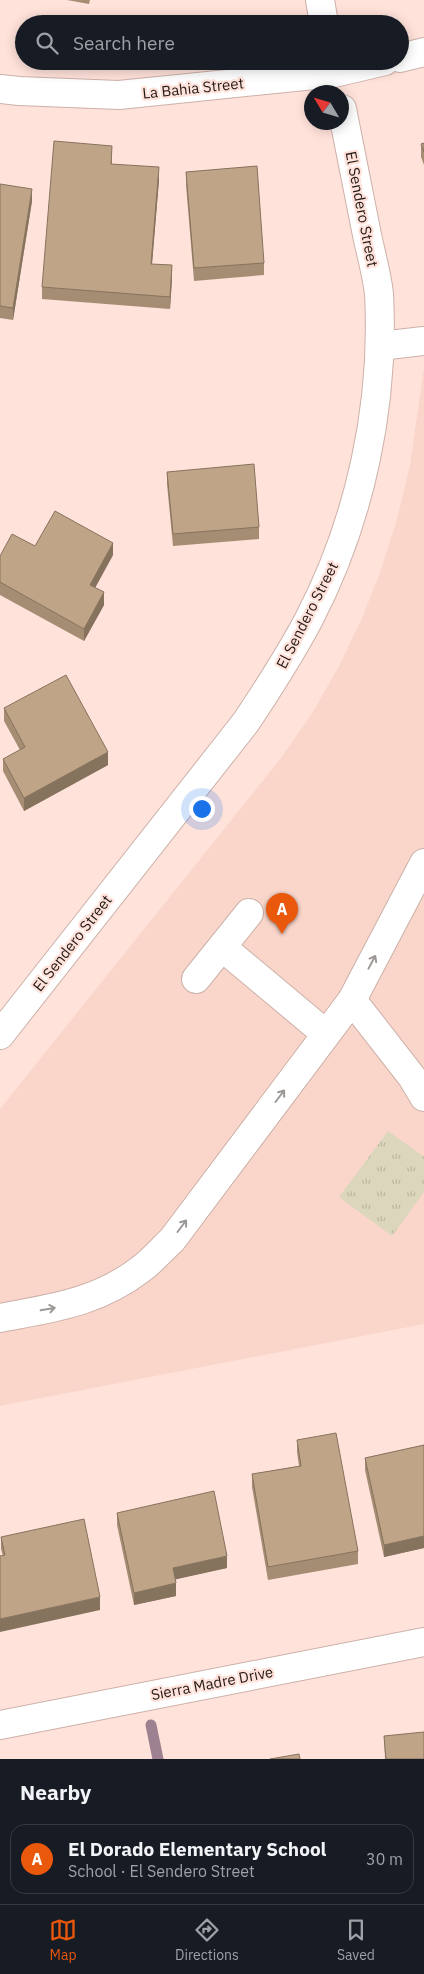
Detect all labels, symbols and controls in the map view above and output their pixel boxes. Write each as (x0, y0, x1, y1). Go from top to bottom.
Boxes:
search box (15, 15, 409, 70)
icon: search (33, 29, 61, 57)
text: Search here (73, 31, 175, 55)
street label: La Bahia Street (141, 73, 245, 103)
north arrow (304, 85, 349, 130)
street label: El Sendero Street (341, 150, 383, 268)
street label: El Sendero Street (272, 558, 342, 672)
your location (189, 796, 215, 822)
street label: El Sendero Street (28, 891, 116, 995)
pin: A (266, 893, 298, 934)
one-way arrow (367, 955, 377, 970)
one-way arrow (275, 1089, 285, 1103)
one-way arrow (177, 1220, 188, 1233)
one-way arrow (40, 1303, 56, 1313)
street label: Sierra Madre Drive (149, 1662, 275, 1704)
text: Nearby (20, 1778, 91, 1806)
text: El Dorado Elementary School (68, 1837, 326, 1861)
text: A (32, 1849, 42, 1869)
text: 30 m (366, 1849, 403, 1869)
text: School · El Sendero Street (68, 1861, 255, 1881)
tab: Map (49, 1916, 77, 1964)
tab: Directions (175, 1916, 239, 1964)
tab: Saved (337, 1916, 375, 1964)

